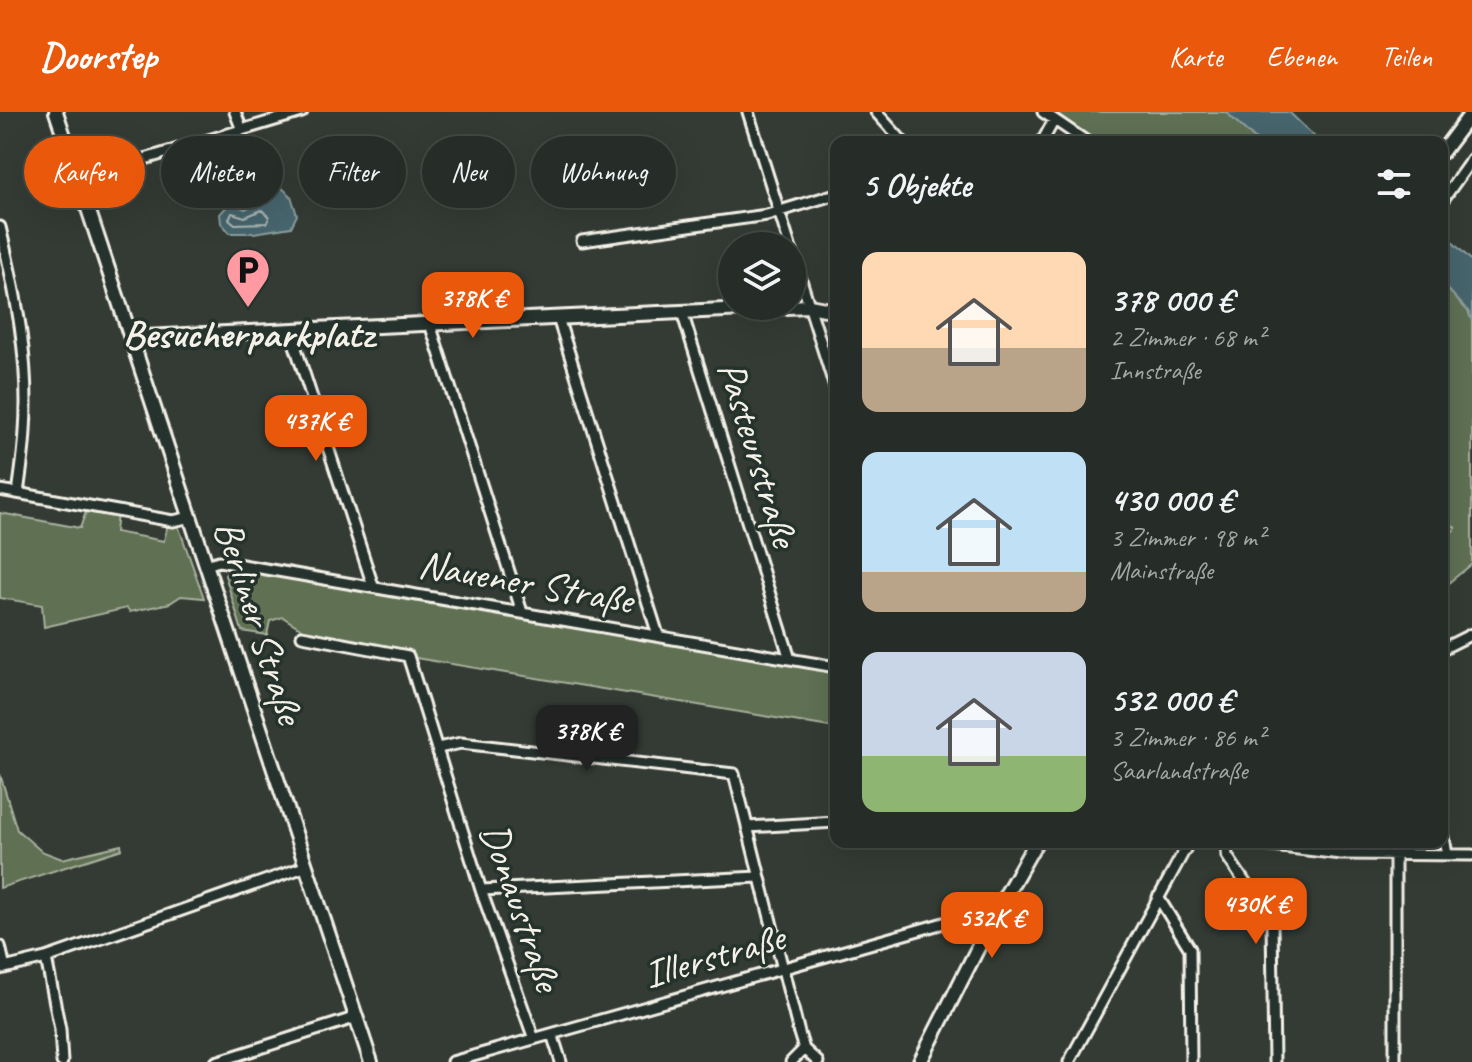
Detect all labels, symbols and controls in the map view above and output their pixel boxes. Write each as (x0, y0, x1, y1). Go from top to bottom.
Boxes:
text: Doorstep (40, 33, 157, 80)
text: Karte (1169, 39, 1223, 74)
text: Ebenen (1267, 39, 1337, 74)
text: Teilen (1381, 39, 1432, 74)
chip: Kaufen (24, 136, 145, 208)
chip: Mieten (161, 136, 283, 208)
chip: Filter (299, 136, 406, 208)
chip: Neu (422, 136, 515, 208)
chip: Wohnung (531, 136, 676, 208)
icon: filters (1372, 162, 1416, 206)
text: 5 Objekte (862, 163, 971, 206)
map controls (718, 232, 806, 320)
button: layers (718, 232, 806, 320)
parking icon: Besucherparkplatz (224, 246, 272, 309)
pin: 378K € (408, 272, 538, 340)
text: 378 000 € (1110, 278, 1233, 321)
text: 378K € (440, 281, 506, 314)
icon: home (926, 284, 1022, 380)
place label: Besucherparkplatz (123, 309, 378, 359)
text: 2 Zimmer · 68 m² (1110, 321, 1265, 354)
text: Innstraße (1110, 354, 1201, 387)
street label: Pasteurstraße (706, 355, 811, 556)
pin: 437K € (251, 395, 381, 463)
text: 437K € (283, 404, 349, 437)
text: 430 000 € (1110, 478, 1234, 521)
icon: home (926, 484, 1022, 580)
street label: Berliner Straße (203, 514, 316, 733)
text: 3 Zimmer · 98 m² (1110, 521, 1265, 554)
street label: Nauener Straße (415, 539, 640, 626)
text: Mainstraße (1110, 554, 1213, 587)
text: 532 000 € (1110, 678, 1233, 721)
icon: home (926, 684, 1022, 780)
pin: 378K € (522, 705, 652, 773)
text: 378K € (554, 714, 620, 747)
text: 3 Zimmer · 86 m² (1110, 721, 1265, 754)
text: Saarlandstraße (1110, 754, 1247, 787)
street label: Donaustraße (469, 817, 574, 1000)
pin: 430K € (1191, 878, 1321, 946)
text: 430K € (1223, 887, 1289, 920)
pin: 532K € (927, 892, 1057, 960)
text: 532K € (959, 901, 1025, 934)
street label: Illerstraße (638, 911, 793, 1000)

